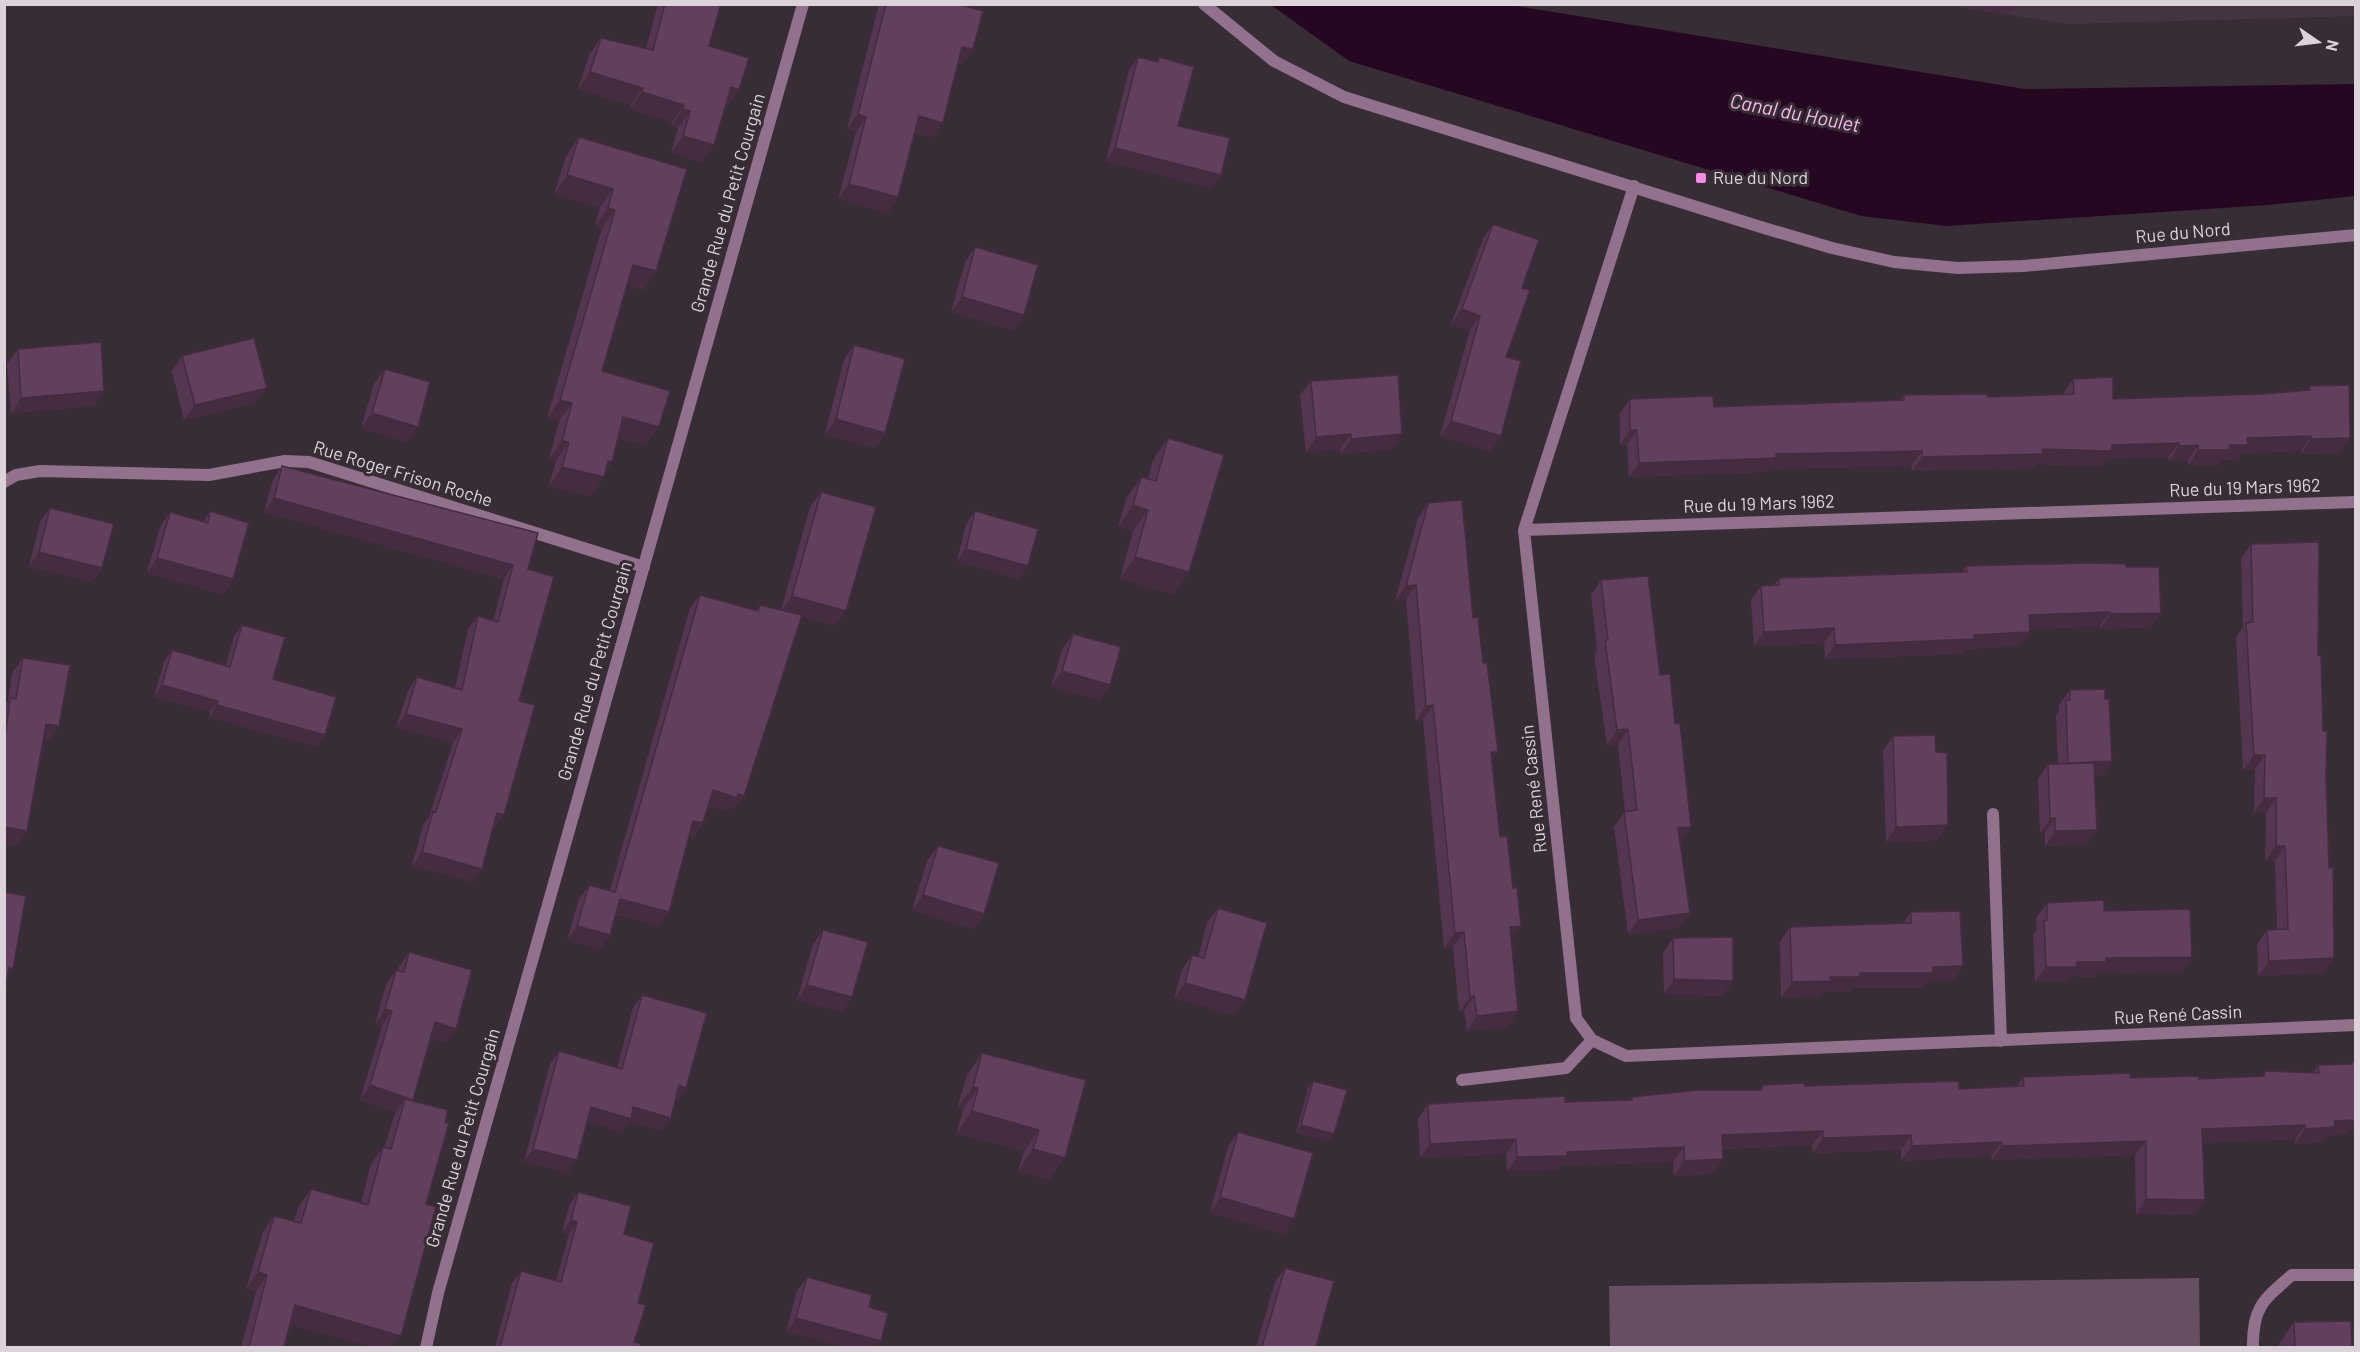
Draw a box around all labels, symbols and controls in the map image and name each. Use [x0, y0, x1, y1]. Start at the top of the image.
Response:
north arrow [2288, 12, 2348, 72]
text: N [2323, 38, 2344, 53]
water label: Canal du Houlet [1728, 88, 1862, 136]
street label: Grande Rue du Petit Courgain [685, 90, 769, 315]
place label: Rue du Nord [1713, 166, 1808, 188]
marker: Rue du Nord [1694, 171, 1708, 185]
street label: Rue du Nord [2135, 217, 2231, 247]
street label: Rue Roger Frison Roche [311, 435, 496, 511]
street label: Rue du 19 Mars 1962 [2169, 473, 2321, 501]
street label: Rue du 19 Mars 1962 [1683, 489, 1835, 517]
street label: Grande Rue du Petit Courgain [552, 558, 636, 783]
street label: Rue René Cassin [1515, 724, 1551, 854]
street label: Rue René Cassin [2113, 1000, 2243, 1028]
street label: Grande Rue du Petit Courgain [420, 1025, 504, 1250]

